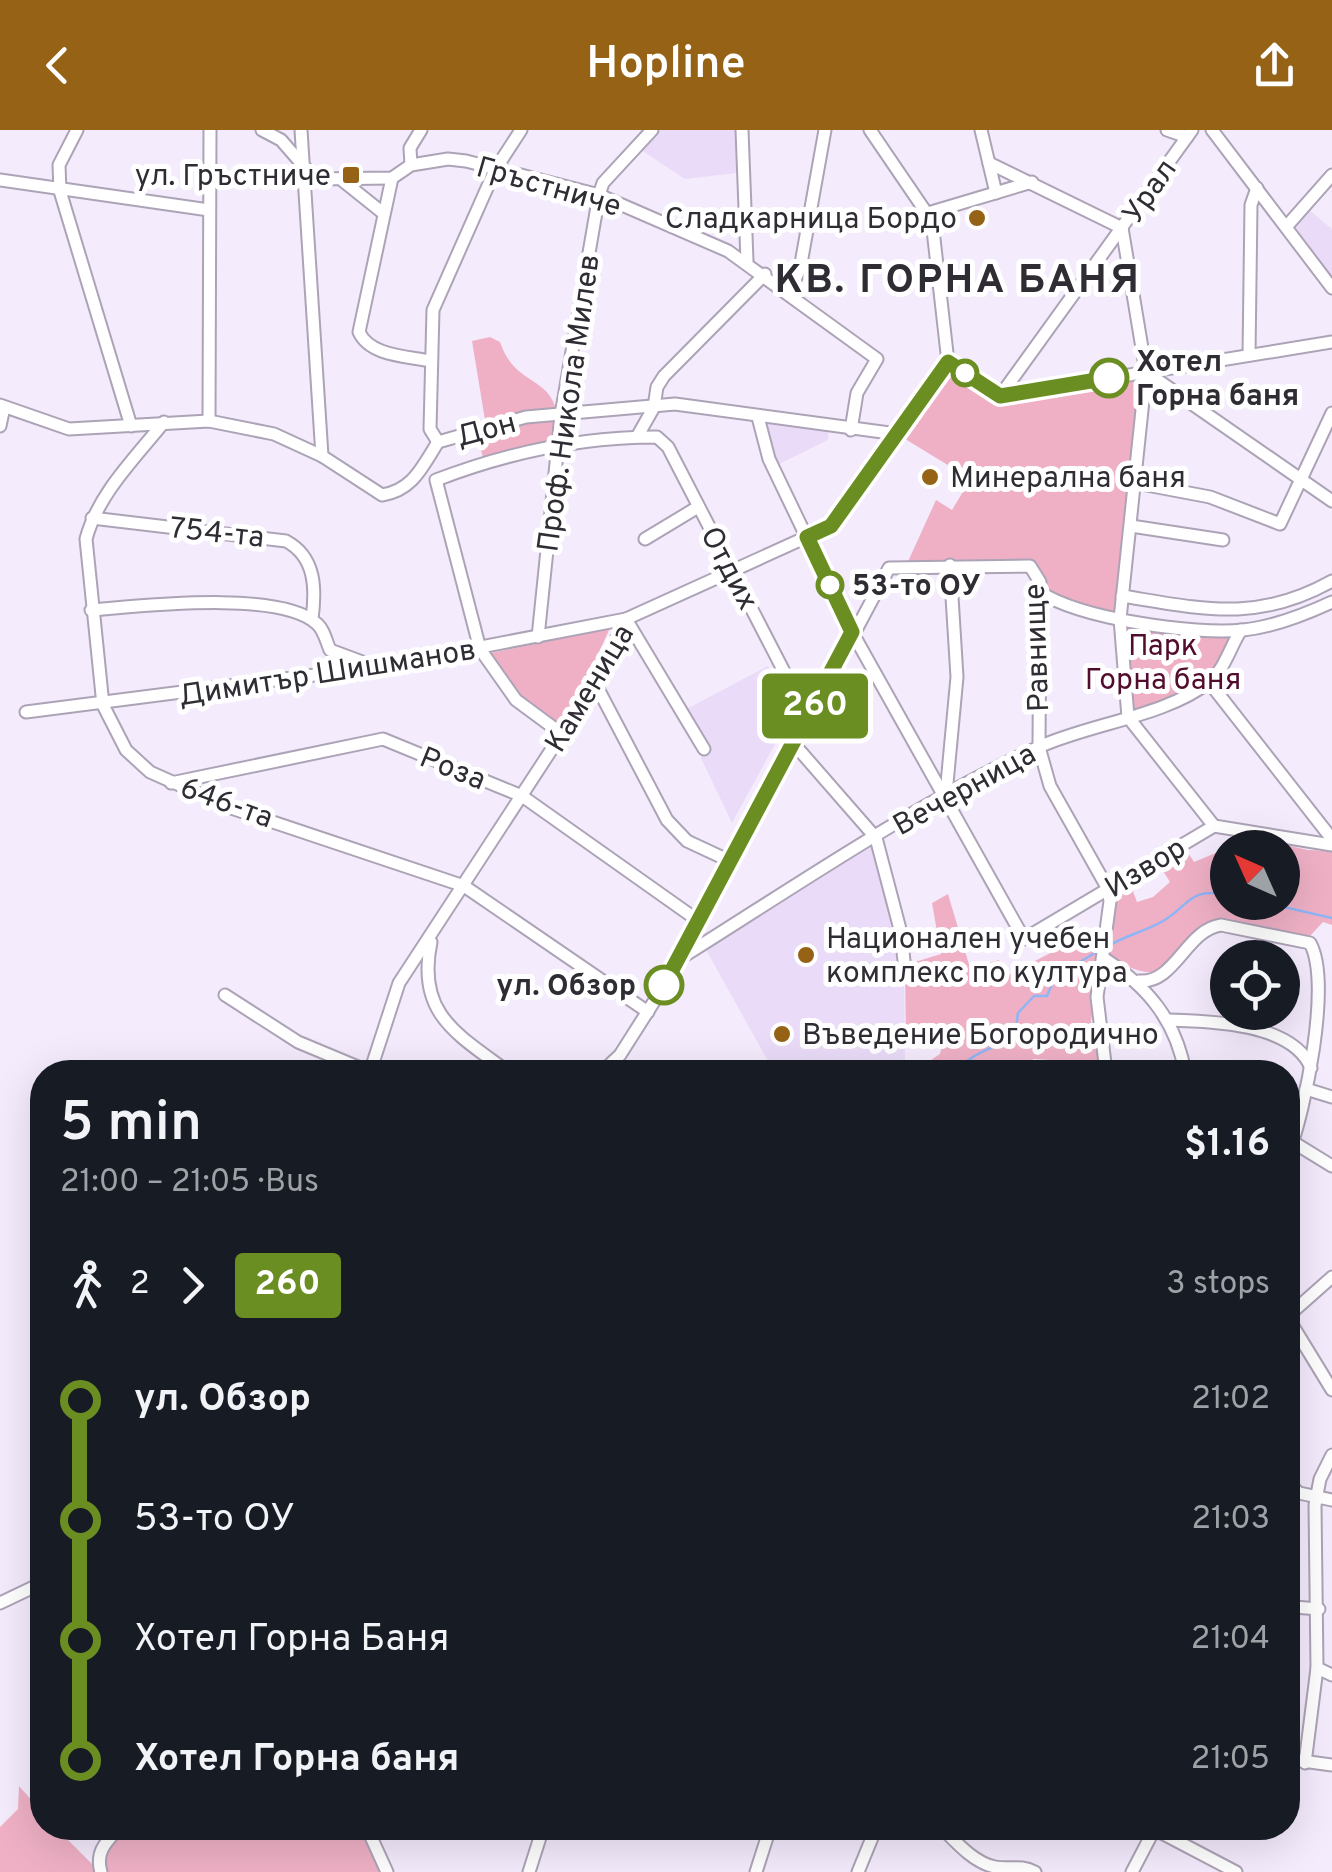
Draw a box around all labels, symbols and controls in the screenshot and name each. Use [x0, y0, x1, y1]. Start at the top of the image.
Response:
text: Hopline [586, 37, 746, 94]
icon: back [30, 38, 85, 93]
icon: share [1247, 38, 1302, 93]
street label: Гръстниче [472, 150, 625, 227]
street label: Урал [1116, 153, 1186, 232]
place label: ул. Гръстниче [135, 159, 331, 196]
marker: ул. Гръстниче [340, 164, 362, 186]
place label: Сладкарница Бордо [665, 202, 957, 239]
marker: Сладкарница Бордо [966, 207, 988, 229]
street label: Проф. Никола Милев [531, 252, 610, 555]
district label: КВ. ГОРНА БАНЯ [774, 257, 1142, 307]
place label: Хотел Горна баня [1136, 345, 1299, 416]
marker: Хотел Горна баня [1090, 359, 1128, 397]
unlabelled marker [952, 360, 978, 386]
street label: Дон [453, 406, 521, 457]
place label: Минерална баня [950, 461, 1186, 498]
marker: Минерална баня [919, 466, 941, 488]
street label: 754-та [168, 511, 266, 558]
street label: Отдих [691, 521, 765, 617]
place label: 53-то ОУ [852, 569, 981, 606]
marker: 53-то ОУ [817, 572, 843, 598]
street label: Равнище [1018, 583, 1059, 713]
street label: Каменица [539, 619, 644, 760]
park label: Парк Горна баня [1085, 629, 1241, 700]
street label: Димитър Шишманов [176, 633, 479, 716]
line badge: 260 [758, 674, 872, 738]
text: 260 [782, 684, 848, 728]
street label: Вечерница [887, 737, 1043, 846]
street label: Роза [414, 740, 491, 800]
street label: 646-та [175, 771, 278, 838]
north arrow [1210, 830, 1300, 920]
map controls [1210, 830, 1300, 1030]
street label: Извор [1099, 831, 1193, 908]
place label: Национален учебен комплекс по култура [826, 922, 1128, 993]
button: locate [1210, 940, 1300, 1030]
marker: Национален учебен комплекс по култура [795, 944, 817, 966]
marker: ул. Обзор [645, 966, 683, 1004]
place label: ул. Обзор [496, 969, 636, 1006]
place label: Въведение Богородично [802, 1018, 1159, 1055]
marker: Въведение Богородично [771, 1023, 793, 1045]
text: 5 min [60, 1090, 202, 1160]
text: $1.16 [1184, 1121, 1270, 1170]
text: 21:00 – 21:05 · Bus [60, 1163, 319, 1203]
icon: walk [60, 1258, 115, 1313]
icon: forward [165, 1258, 220, 1313]
text: 260 [255, 1263, 321, 1307]
text: 2 [130, 1265, 150, 1305]
text: 3 stops [1166, 1265, 1270, 1305]
text: ул. Обзор [134, 1376, 311, 1425]
text: 21:02 [1191, 1380, 1270, 1420]
text: 53-то ОУ [134, 1496, 295, 1545]
text: 21:03 [1191, 1500, 1270, 1540]
text: Хотел Горна Баня [134, 1616, 449, 1665]
text: 21:04 [1191, 1620, 1270, 1660]
text: Хотел Горна баня [134, 1736, 459, 1785]
text: 21:05 [1191, 1740, 1270, 1780]

